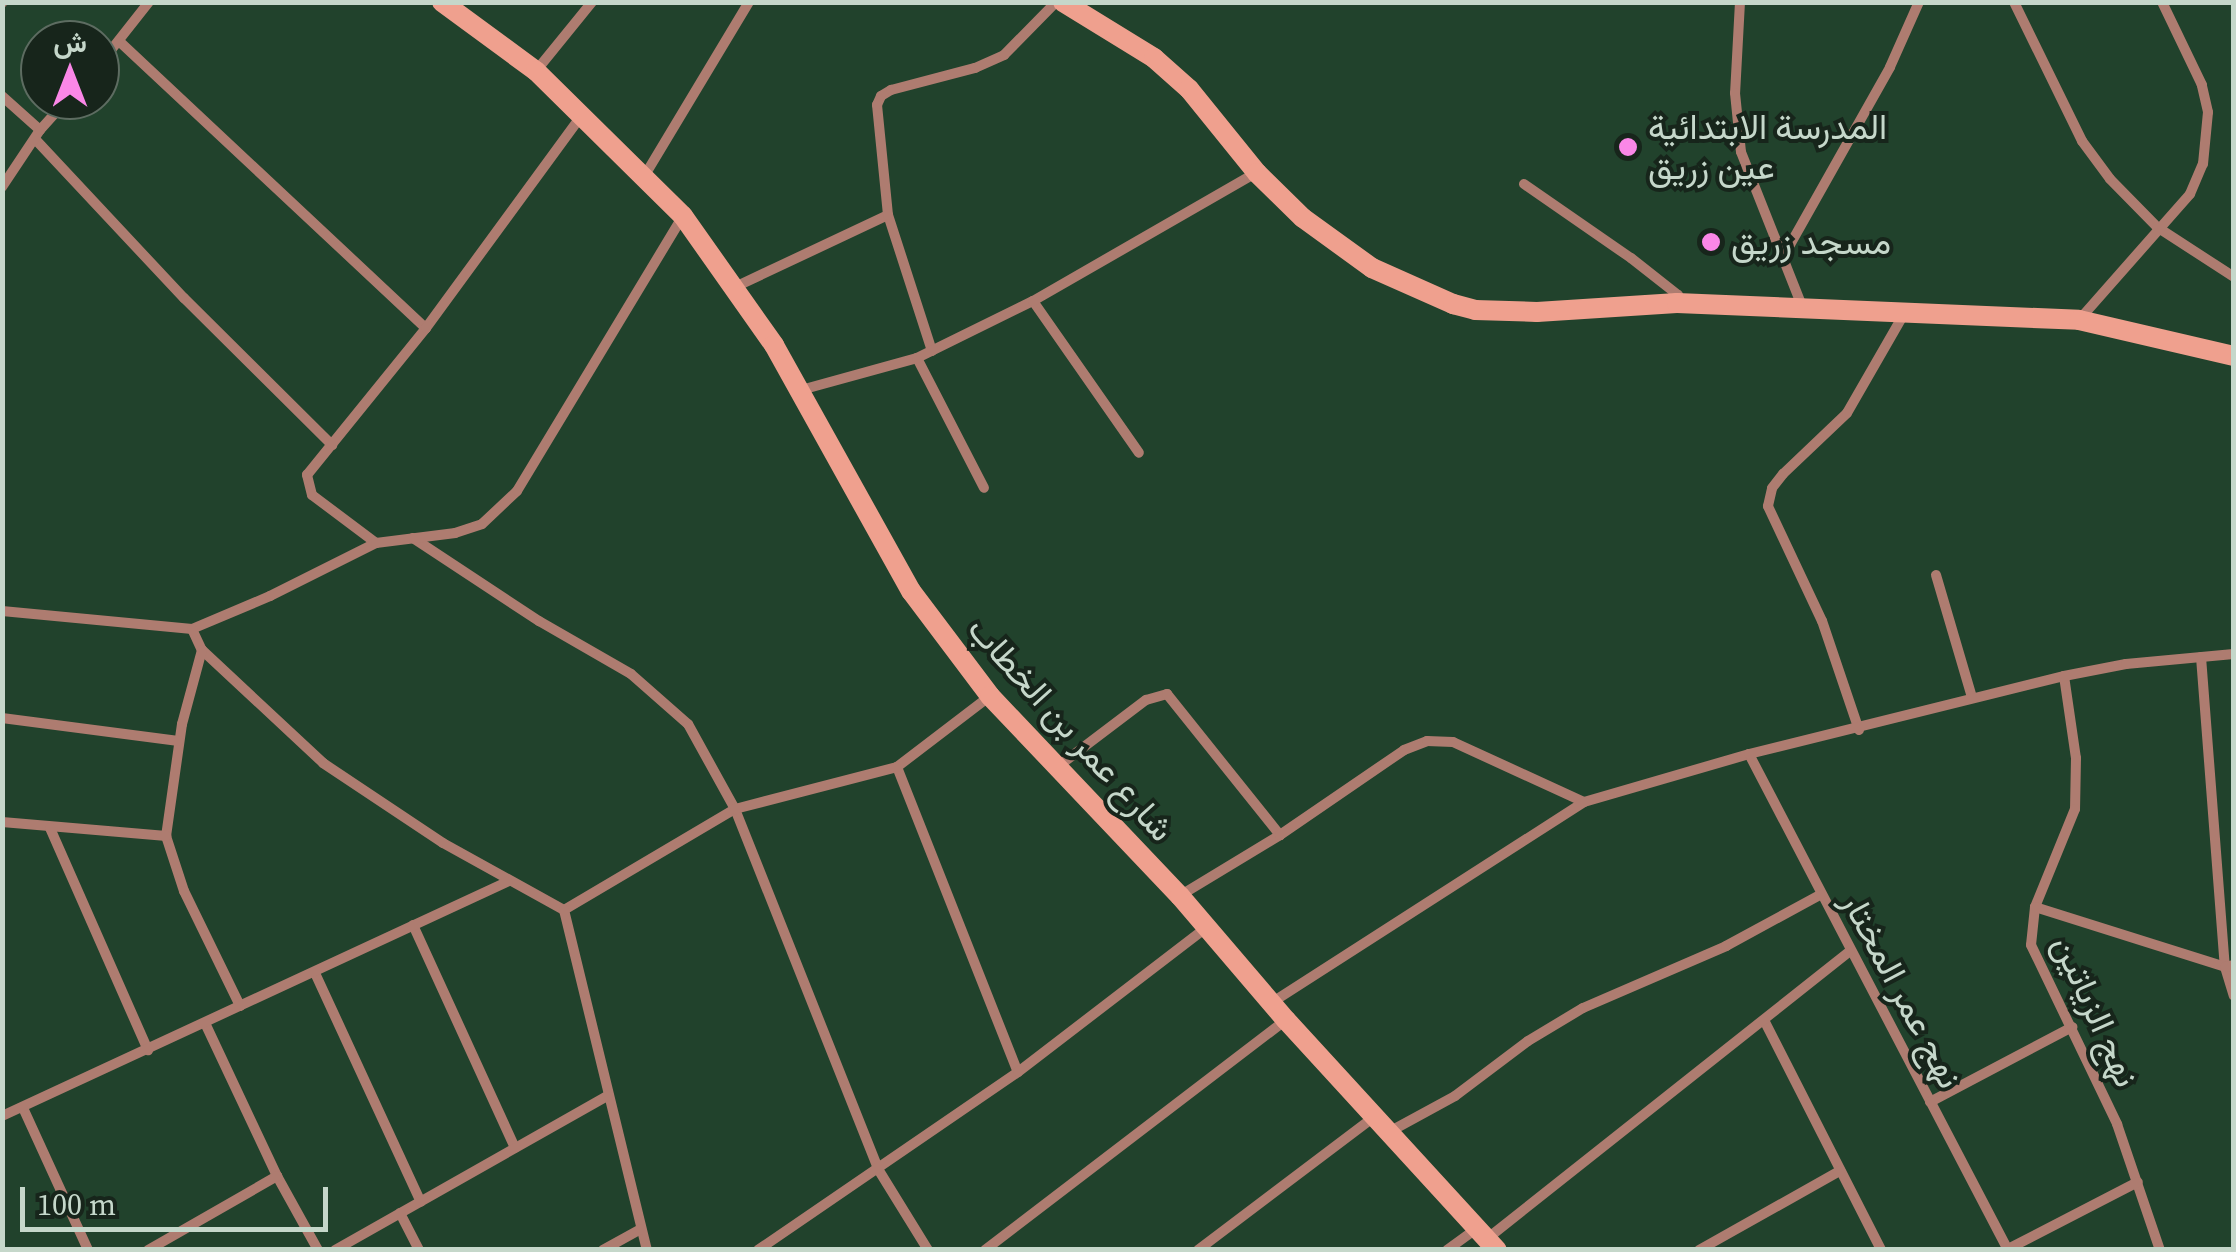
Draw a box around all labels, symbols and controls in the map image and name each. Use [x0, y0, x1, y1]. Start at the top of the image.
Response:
north arrow [20, 20, 120, 120]
text: ش [53, 23, 87, 61]
place label: المدرسة الابتدائية عين زريق [1648, 106, 1887, 188]
marker: المدرسة الابتدائية عين زريق [1617, 136, 1639, 158]
place label: مسجد زريق [1731, 221, 1891, 263]
marker: مسجد زريق [1700, 231, 1722, 253]
street label: شارع عمر بن الخطاب [959, 608, 1183, 850]
street label: نهج عمر المختار [1833, 885, 1971, 1095]
street label: نهج الزياتين [2044, 929, 2148, 1093]
scale bar [25, 1167, 332, 1229]
text: 100 m [37, 1184, 116, 1225]

